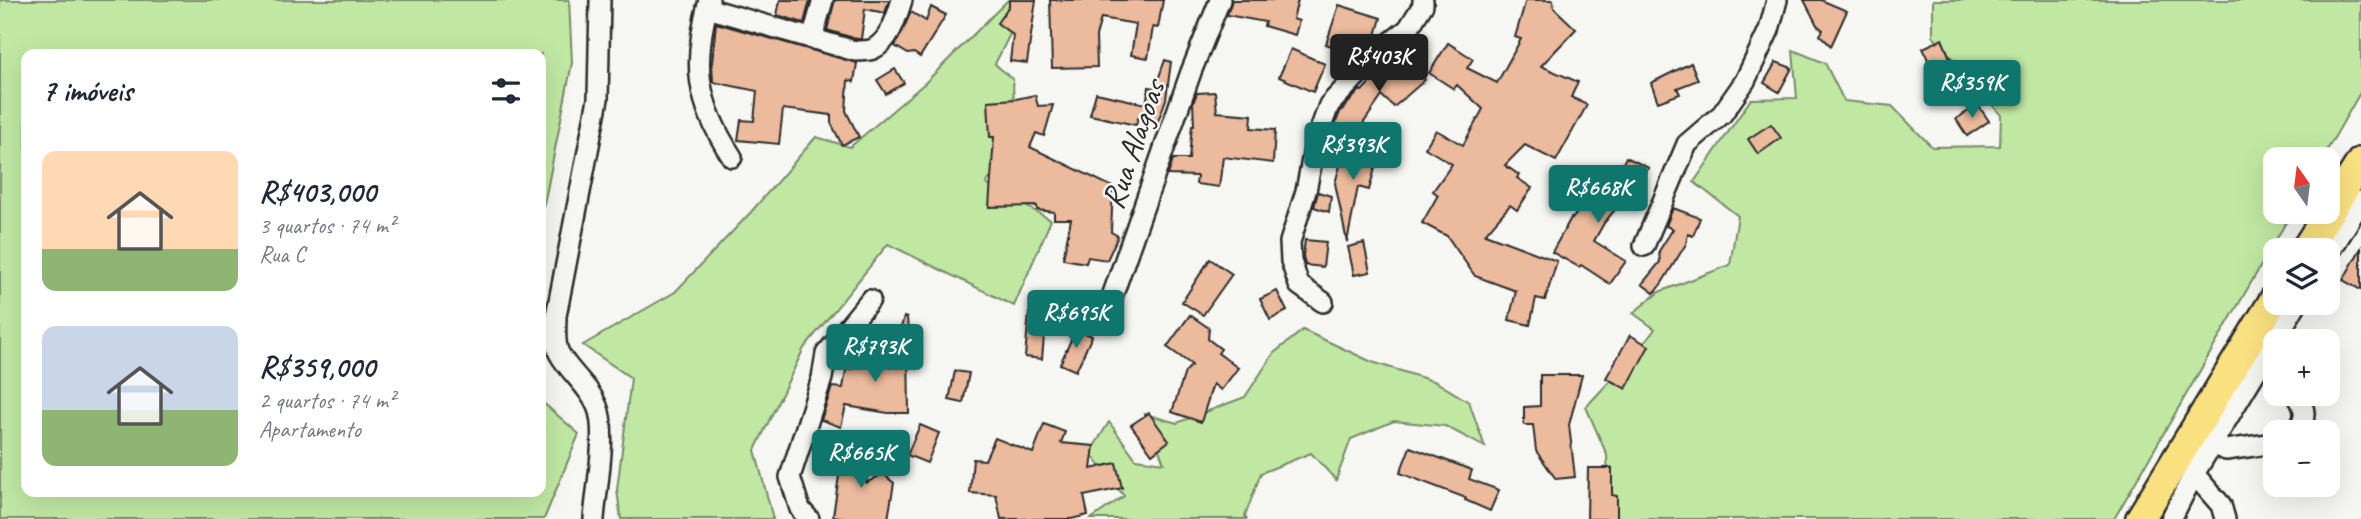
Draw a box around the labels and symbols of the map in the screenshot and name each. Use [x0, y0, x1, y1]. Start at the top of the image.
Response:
pin: R$403K [1322, 34, 1436, 94]
pin: R$359K [1915, 60, 2029, 120]
street label: Rua Alagoas [1091, 72, 1175, 214]
pin: R$393K [1296, 122, 1410, 182]
north arrow [2263, 147, 2340, 224]
pin: R$668K [1541, 166, 1655, 225]
pin: R$695K [1019, 290, 1133, 350]
pin: R$793K [818, 324, 932, 384]
pin: R$665K [804, 430, 918, 490]

